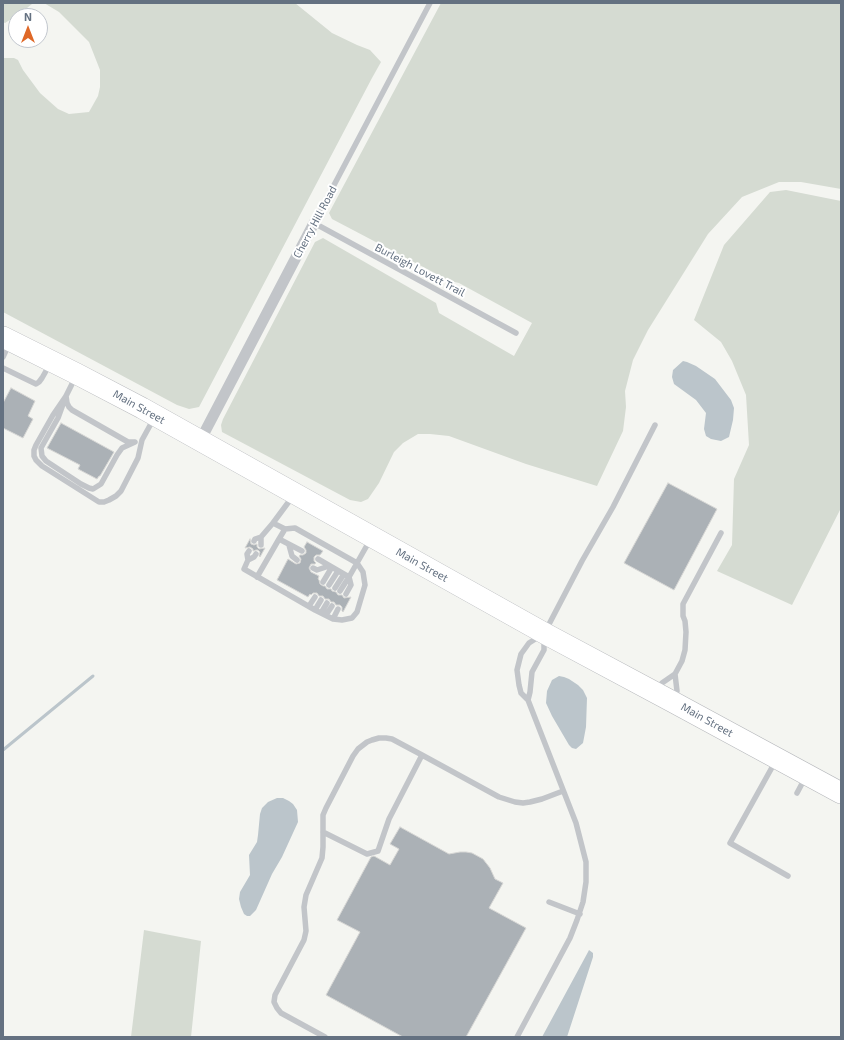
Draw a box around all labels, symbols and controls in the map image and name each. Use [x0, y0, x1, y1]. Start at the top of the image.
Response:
north arrow [8, 8, 48, 48]
text: N [24, 10, 32, 23]
street label: Cherry Hill Road [290, 184, 340, 260]
street label: Burleigh Lovett Trail [373, 241, 467, 299]
street label: Main Street [111, 387, 167, 427]
street label: Main Street [394, 545, 450, 585]
street label: Main Street [679, 700, 735, 740]

